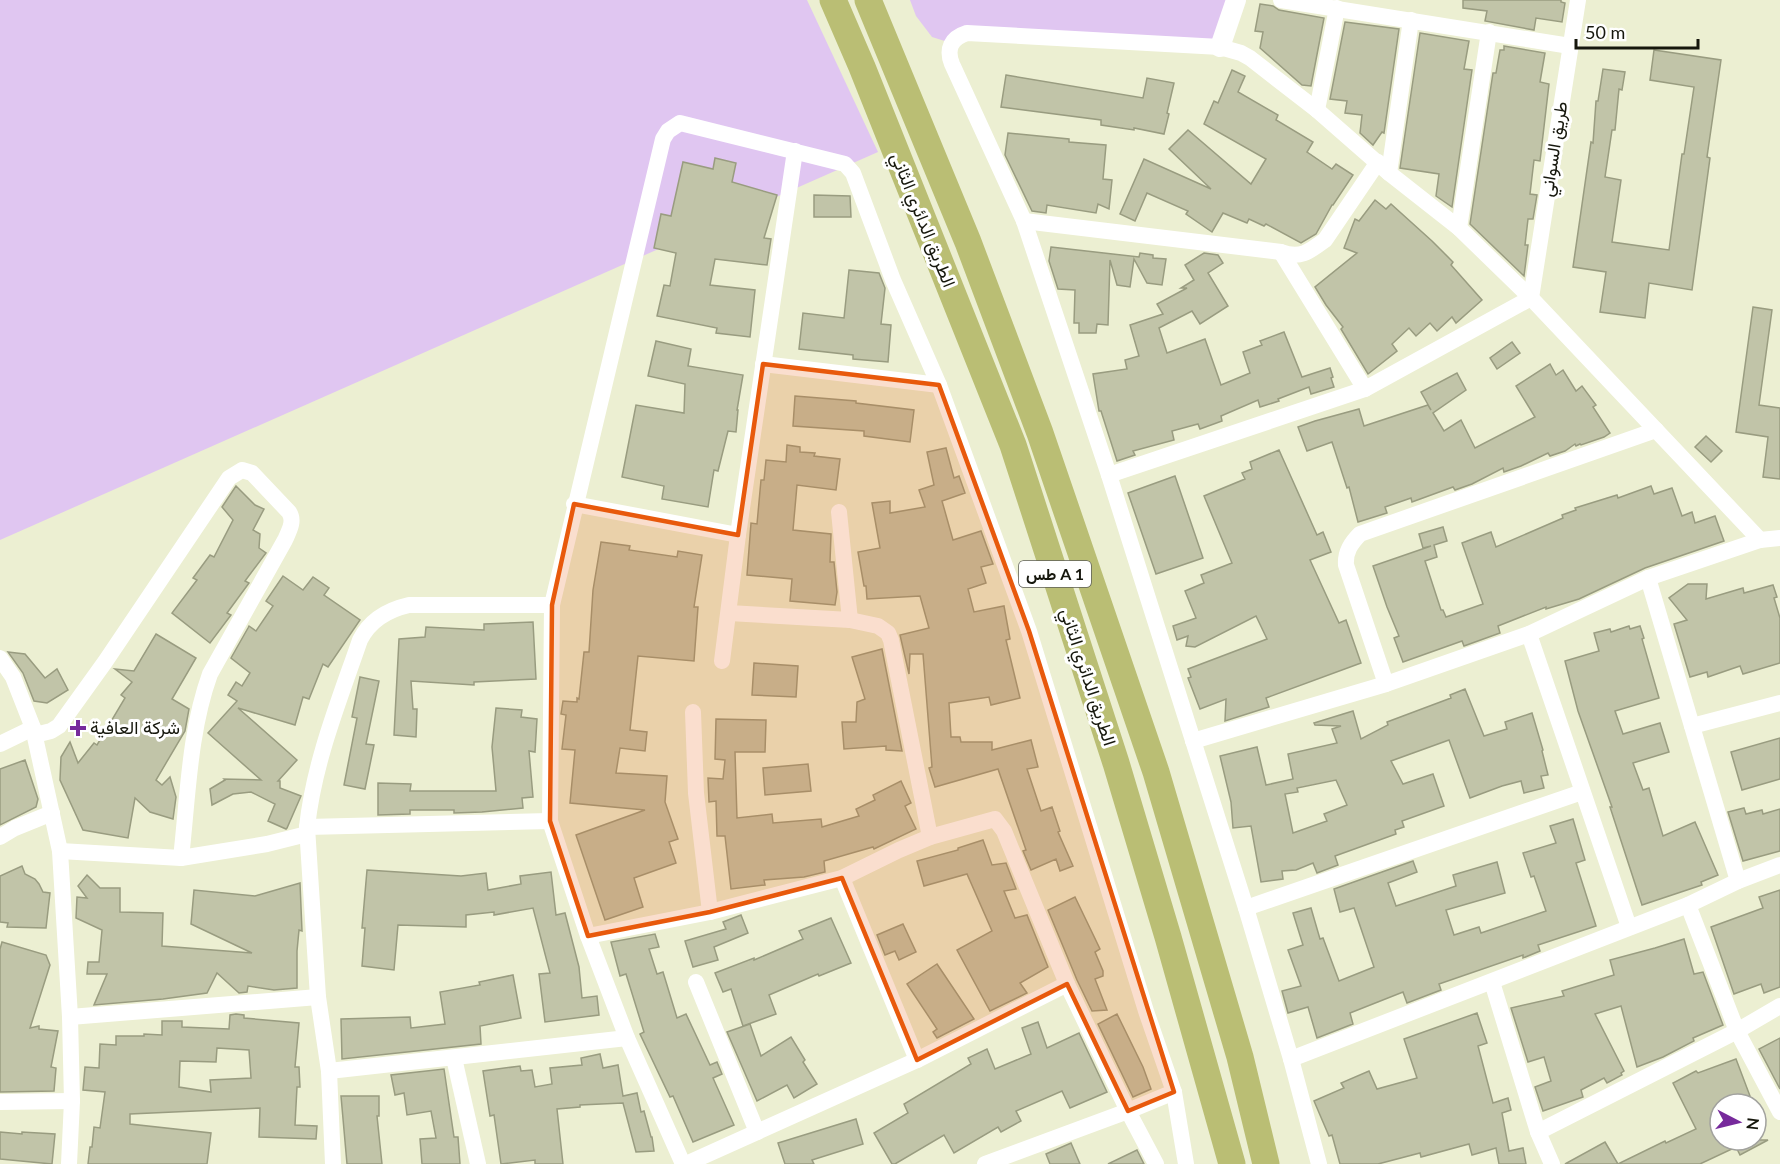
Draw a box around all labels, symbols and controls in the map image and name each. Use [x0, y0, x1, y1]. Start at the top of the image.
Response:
scale bar [1576, 12, 1698, 50]
text: 50 m [1585, 21, 1625, 43]
street label: طريق السواني [1535, 100, 1576, 199]
street label: الطريق الدائري الثاني [882, 149, 961, 292]
road number: طس A 1 [1019, 561, 1091, 587]
street label: الطريق الدائري الثاني [1052, 605, 1122, 750]
place label: شركة العافية [90, 716, 180, 739]
marker: شركة العافية [71, 721, 85, 735]
north arrow [1708, 1092, 1768, 1152]
text: N [1743, 1117, 1764, 1131]

